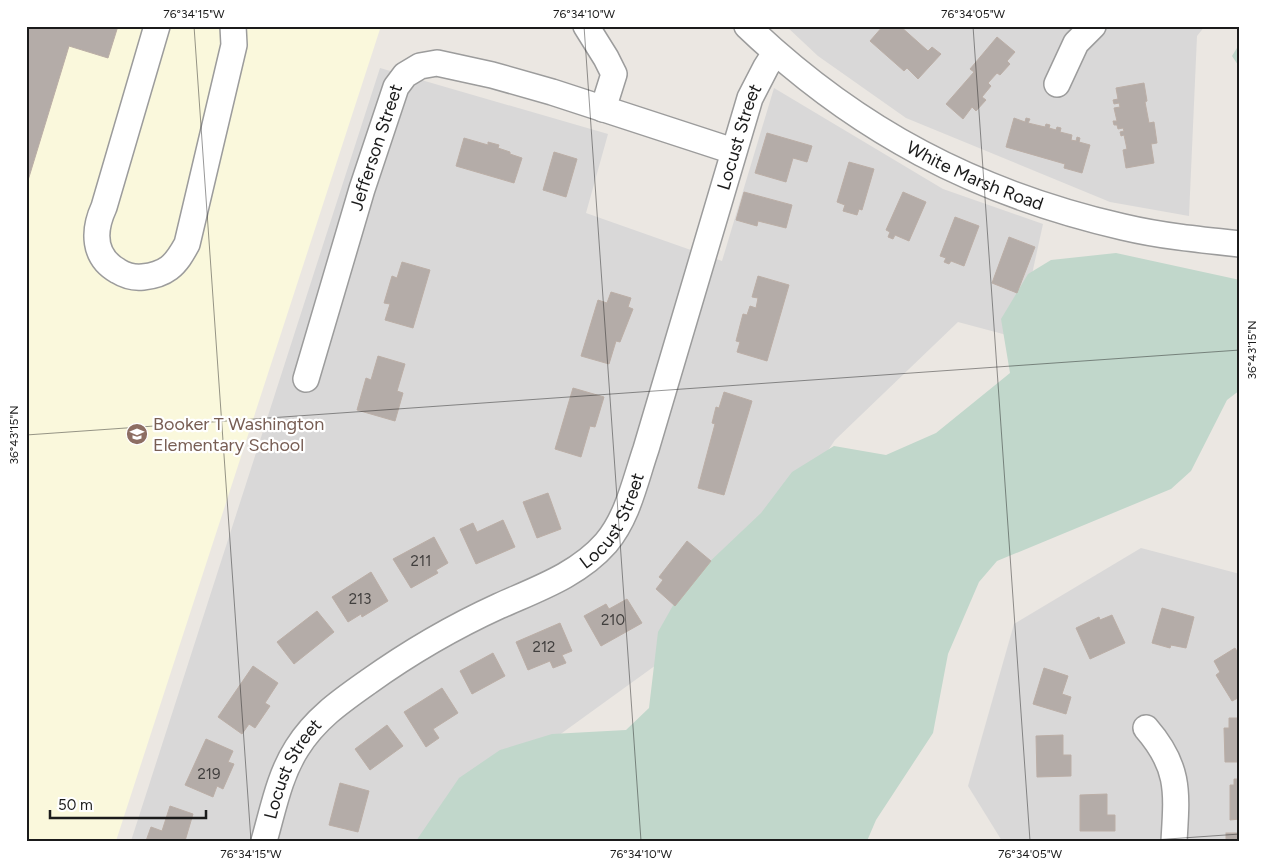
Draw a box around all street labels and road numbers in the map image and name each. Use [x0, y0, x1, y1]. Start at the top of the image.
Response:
street label: Locust Street [712, 80, 766, 193]
street label: Jefferson Street [345, 81, 407, 213]
street label: White Marsh Road [903, 136, 1046, 215]
street label: Locust Street [575, 470, 649, 573]
street label: Locust Street [259, 714, 326, 822]

